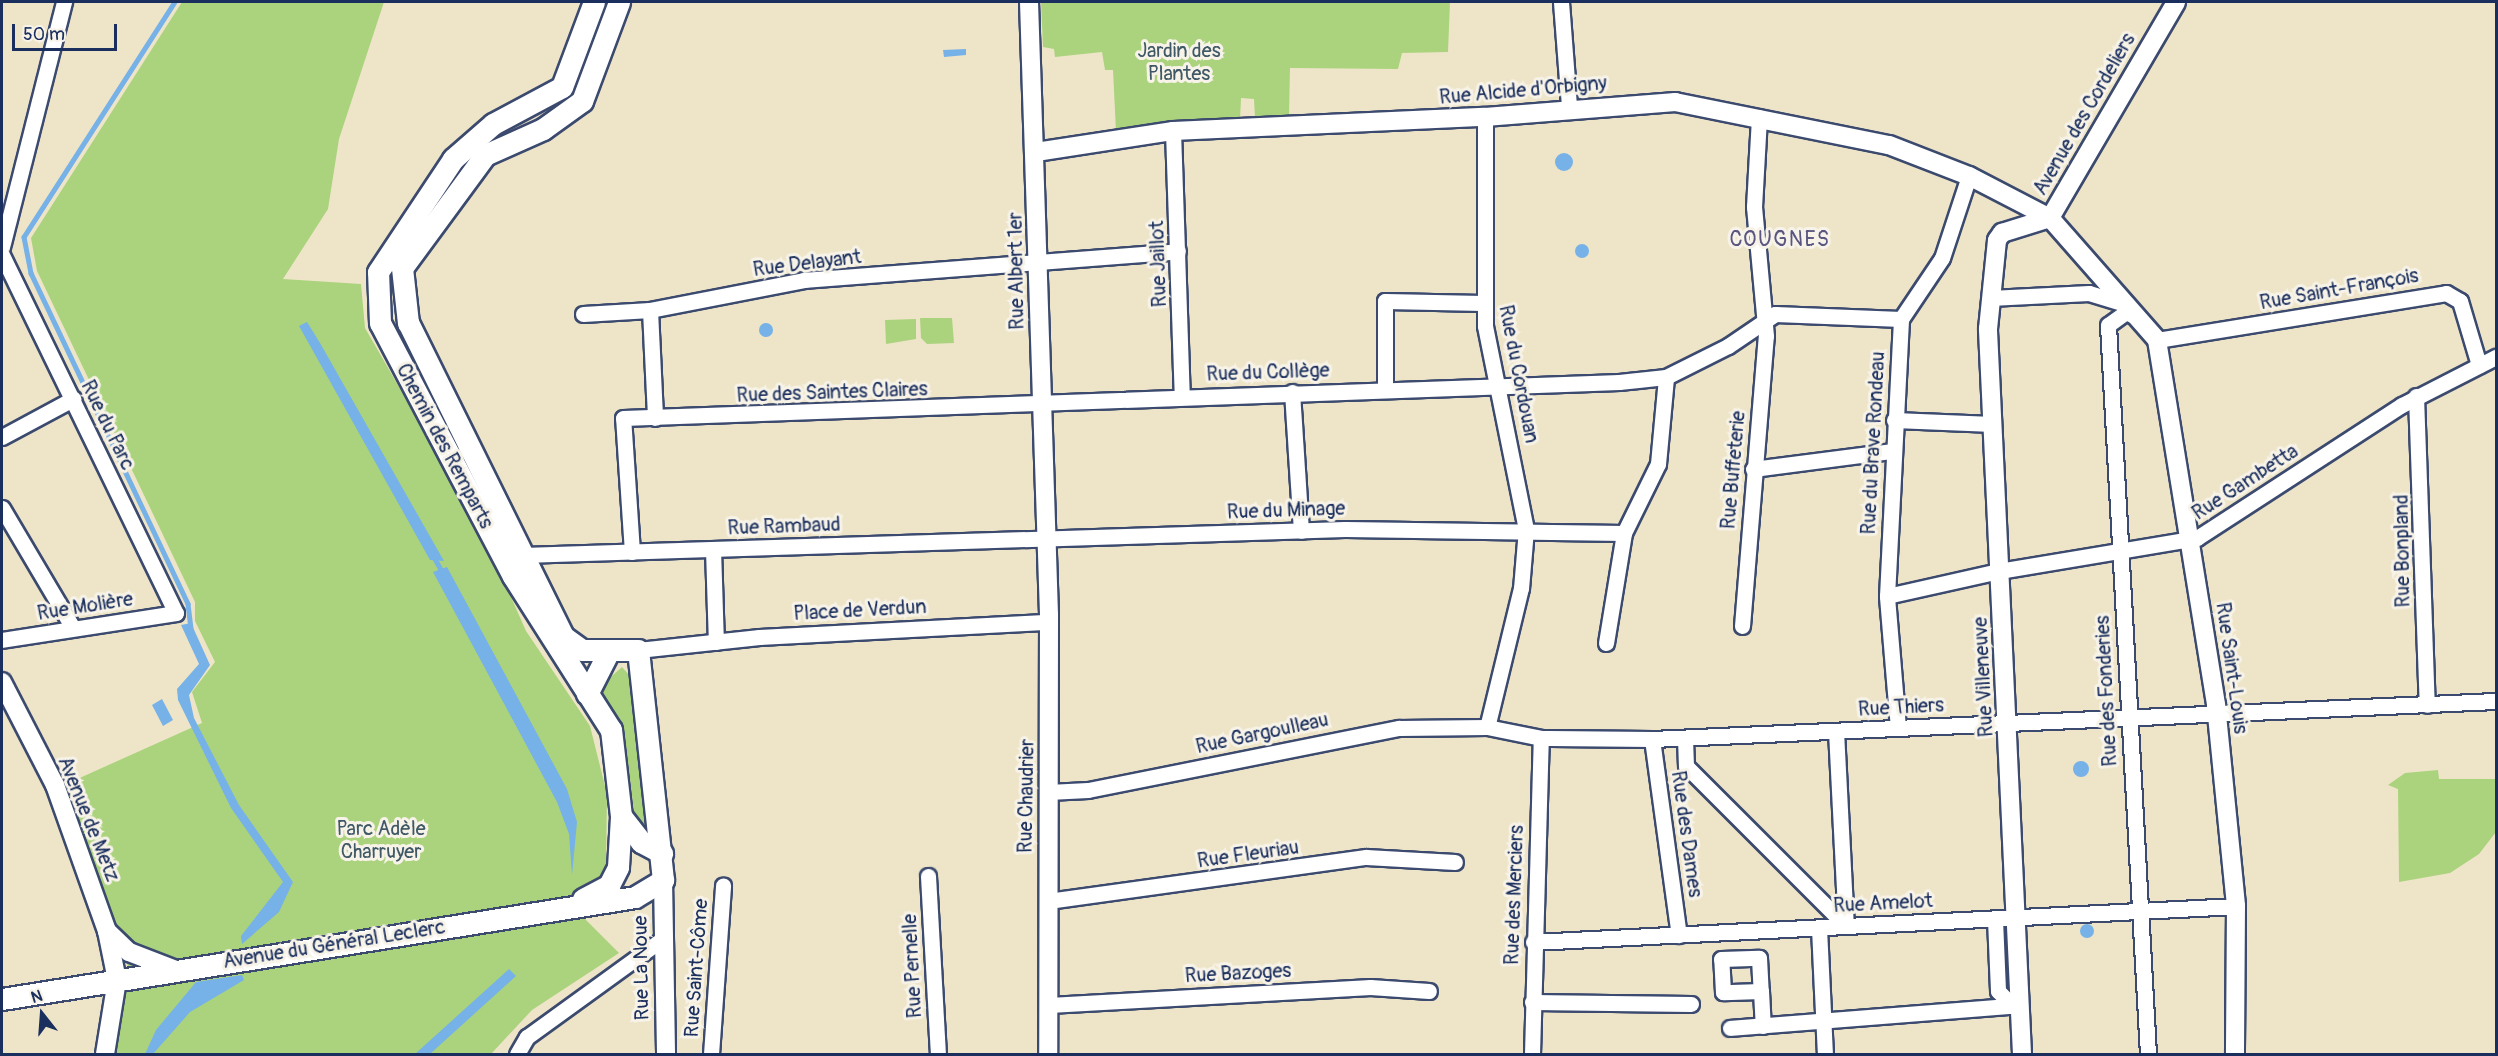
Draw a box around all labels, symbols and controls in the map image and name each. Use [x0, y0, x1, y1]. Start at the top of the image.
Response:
scale bar [15, 12, 120, 50]
text: 50 m [23, 23, 65, 46]
street label: Avenue des Cordeliers [2028, 29, 2140, 199]
park label: Jardin des Plantes [1137, 39, 1221, 86]
street label: Rue Alcide d'Orbigny [1438, 71, 1608, 109]
street label: Rue Albert 1er [1003, 212, 1029, 330]
street label: Rue Jaillot [1144, 220, 1172, 308]
district label: COUGNES [1729, 227, 1831, 253]
street label: Rue Delayant [752, 244, 862, 282]
street label: Rue Saint-François [2258, 263, 2420, 315]
street label: Rue du Cordouan [1494, 303, 1544, 445]
street label: Rue du Brave Rondeau [1856, 351, 1890, 535]
street label: Rue du Collège [1206, 358, 1330, 386]
street label: Chemin des Remparts [391, 359, 499, 533]
street label: Rue du Parc [76, 376, 140, 474]
street label: Rue des Saintes Claires [736, 377, 928, 407]
street label: Rue Buffeterie [1716, 410, 1750, 530]
street label: Rue Gambetta [2188, 439, 2302, 525]
street label: Rue Bonpland [2389, 494, 2415, 608]
street label: Rue du Minage [1226, 496, 1346, 524]
street label: Rue Rambaud [727, 512, 841, 540]
street label: Rue Molière [35, 587, 135, 625]
street label: Place de Verdun [793, 595, 927, 625]
street label: Rue Saint-Louis [2211, 601, 2253, 735]
street label: Rue des Fonderies [2090, 615, 2122, 767]
street label: Rue Villeneuve [1968, 616, 1998, 738]
street label: Rue Thiers [1857, 693, 1945, 721]
street label: Rue Gargoulleau [1194, 707, 1330, 759]
street label: Rue Chaudrier [1013, 739, 1039, 853]
street label: Avenue de Metz [53, 753, 125, 885]
street label: Rue des Dames [1666, 769, 1708, 899]
park label: Parc Adèle Charruyer [336, 816, 426, 863]
street label: Rue des Merciers [1500, 825, 1528, 965]
street label: Rue Fleuriau [1196, 835, 1300, 873]
street label: Rue Amelot [1833, 888, 1933, 918]
street label: Rue Saint-Côme [679, 898, 713, 1038]
street label: Rue Pernelle [897, 913, 927, 1019]
street label: Avenue du Général Leclerc [221, 915, 447, 973]
street label: Rue La Noue [628, 915, 654, 1021]
street label: Rue Bazoges [1184, 958, 1292, 988]
north arrow [12, 984, 72, 1044]
text: N [29, 986, 45, 1008]

